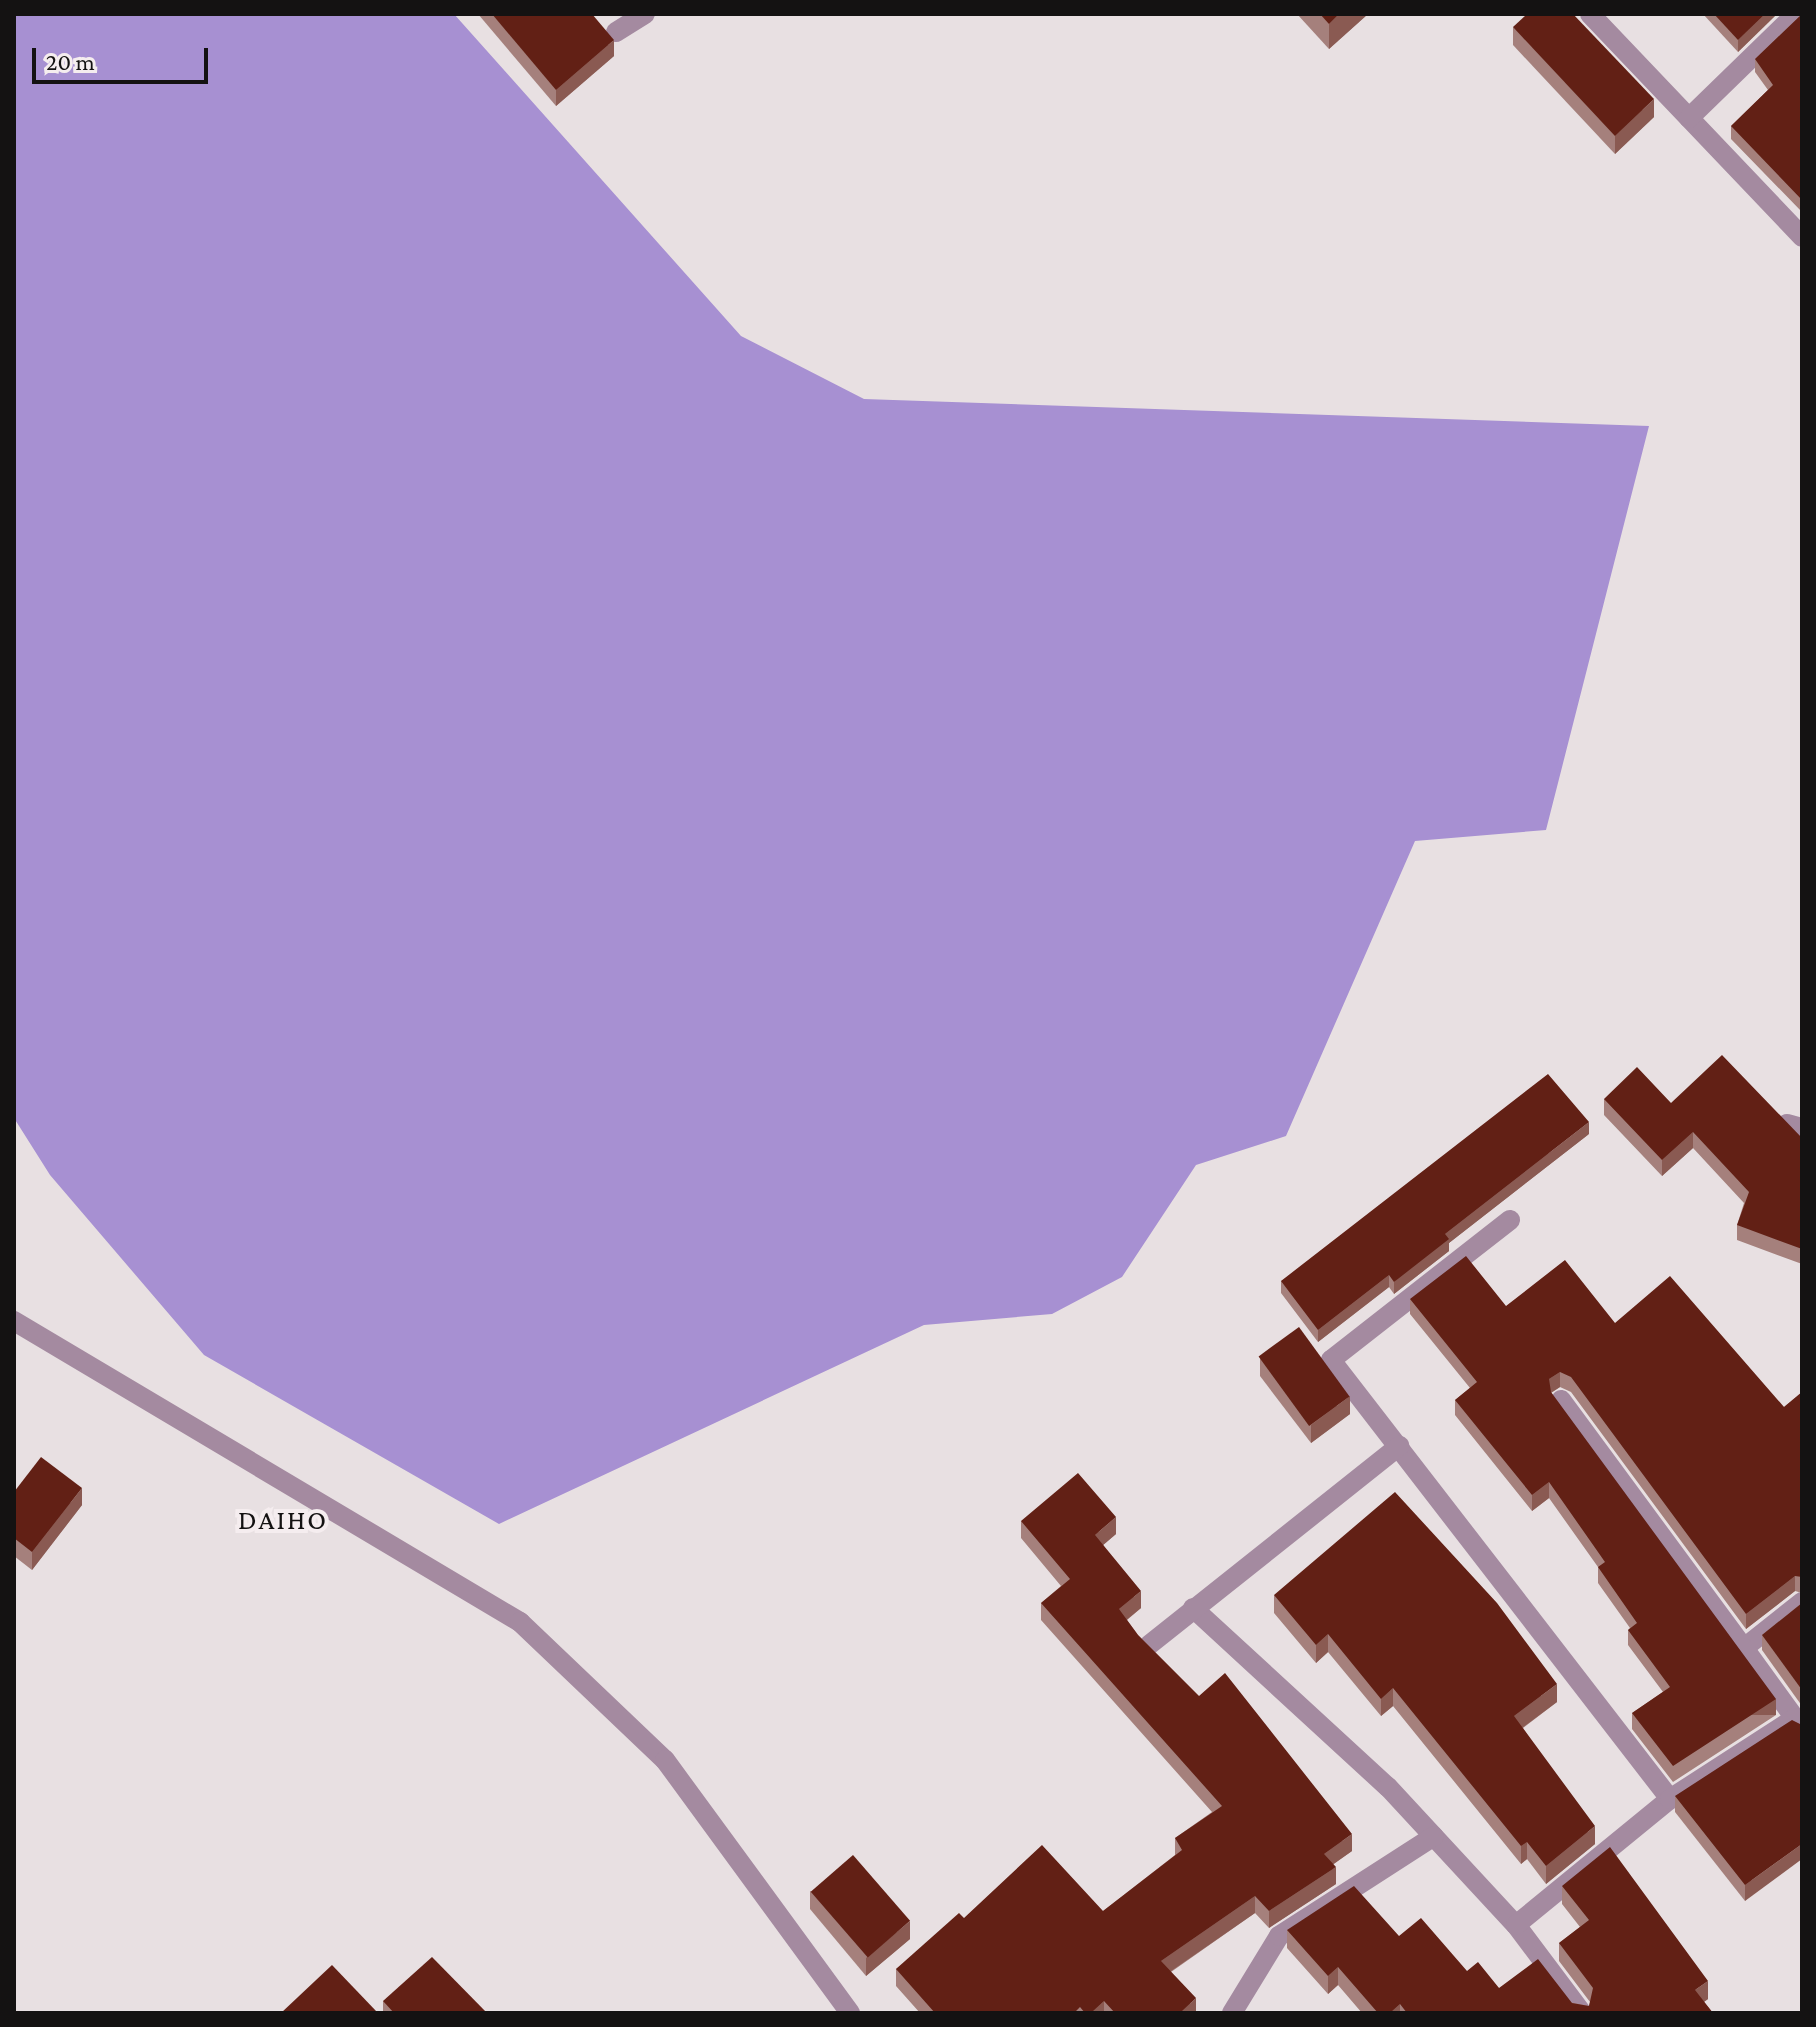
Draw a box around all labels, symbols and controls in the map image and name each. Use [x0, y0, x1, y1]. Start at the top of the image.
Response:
scale bar [36, 32, 212, 82]
text: 20 m [46, 48, 95, 75]
district label: DAIHO [238, 1503, 328, 1537]

